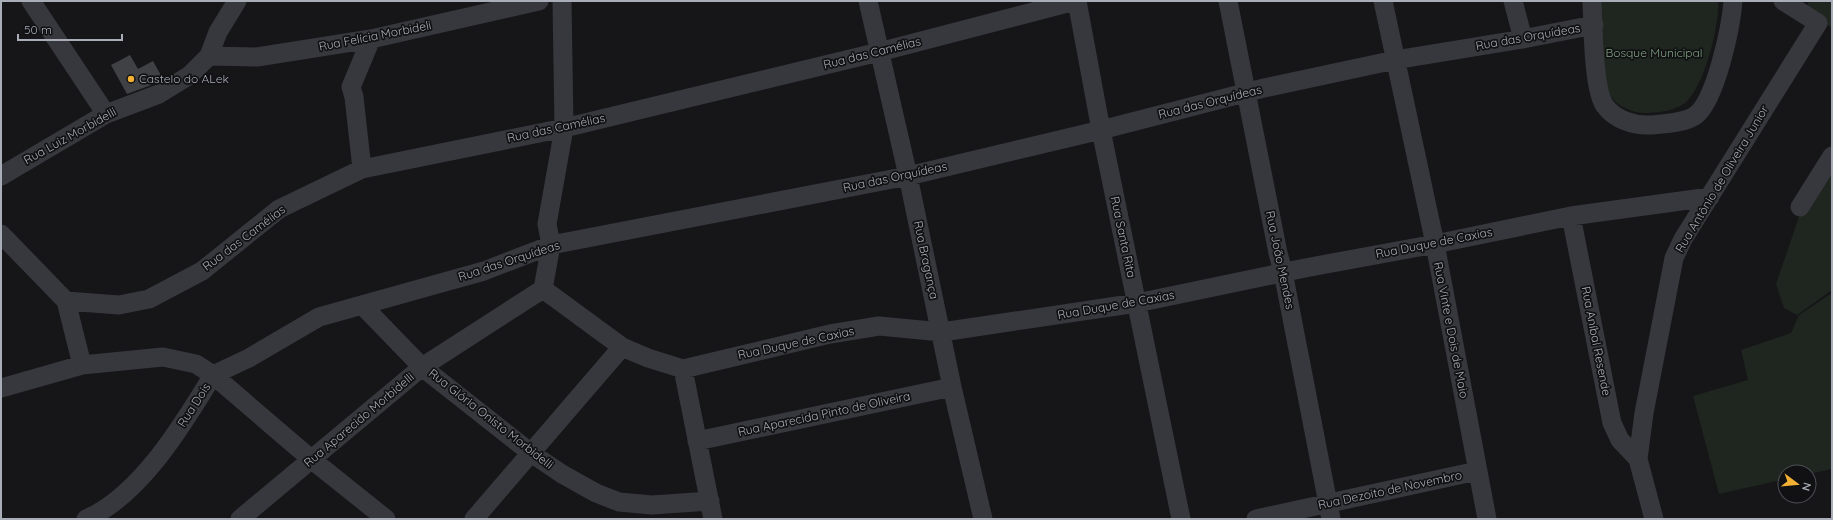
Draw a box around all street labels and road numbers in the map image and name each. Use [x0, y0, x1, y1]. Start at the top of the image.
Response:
street label: Rua Felícia Morbideli [317, 17, 432, 54]
street label: Rua das Orquídeas [1474, 20, 1582, 53]
street label: Rua das Camélias [822, 33, 922, 72]
street label: Rua das Orquídeas [1157, 81, 1263, 122]
street label: Rua Antônio de Oliveira Junior [1672, 102, 1772, 255]
street label: Rua Luiz Morbidelli [21, 104, 119, 167]
street label: Rua das Camélias [506, 110, 607, 145]
street label: Rua das Orquídeas [842, 158, 949, 195]
street label: Rua Santa Rita [1108, 195, 1139, 279]
street label: Rua das Camélias [199, 201, 288, 274]
street label: Rua João Mendes [1263, 209, 1298, 311]
street label: Rua Bragança [911, 219, 942, 301]
street label: Rua Duque de Caxias [1374, 224, 1494, 261]
street label: Rua das Orquídeas [456, 237, 562, 284]
street label: Rua Vinte e Dois de Maio [1431, 260, 1472, 399]
street label: Rua Aníbal Resende [1579, 285, 1615, 397]
street label: Rua Duque de Caxias [1056, 287, 1176, 322]
street label: Rua Duque de Caxias [736, 323, 856, 362]
street label: Rua Glória Onisto Morbidelli [426, 365, 557, 472]
street label: Rua Aparecido Morbidelli [301, 369, 417, 470]
street label: Rua Dois [174, 380, 214, 430]
street label: Rua Aparecida Pinto de Oliveira [736, 388, 911, 439]
street label: Rua Dezoito de Novembro [1316, 467, 1463, 512]

